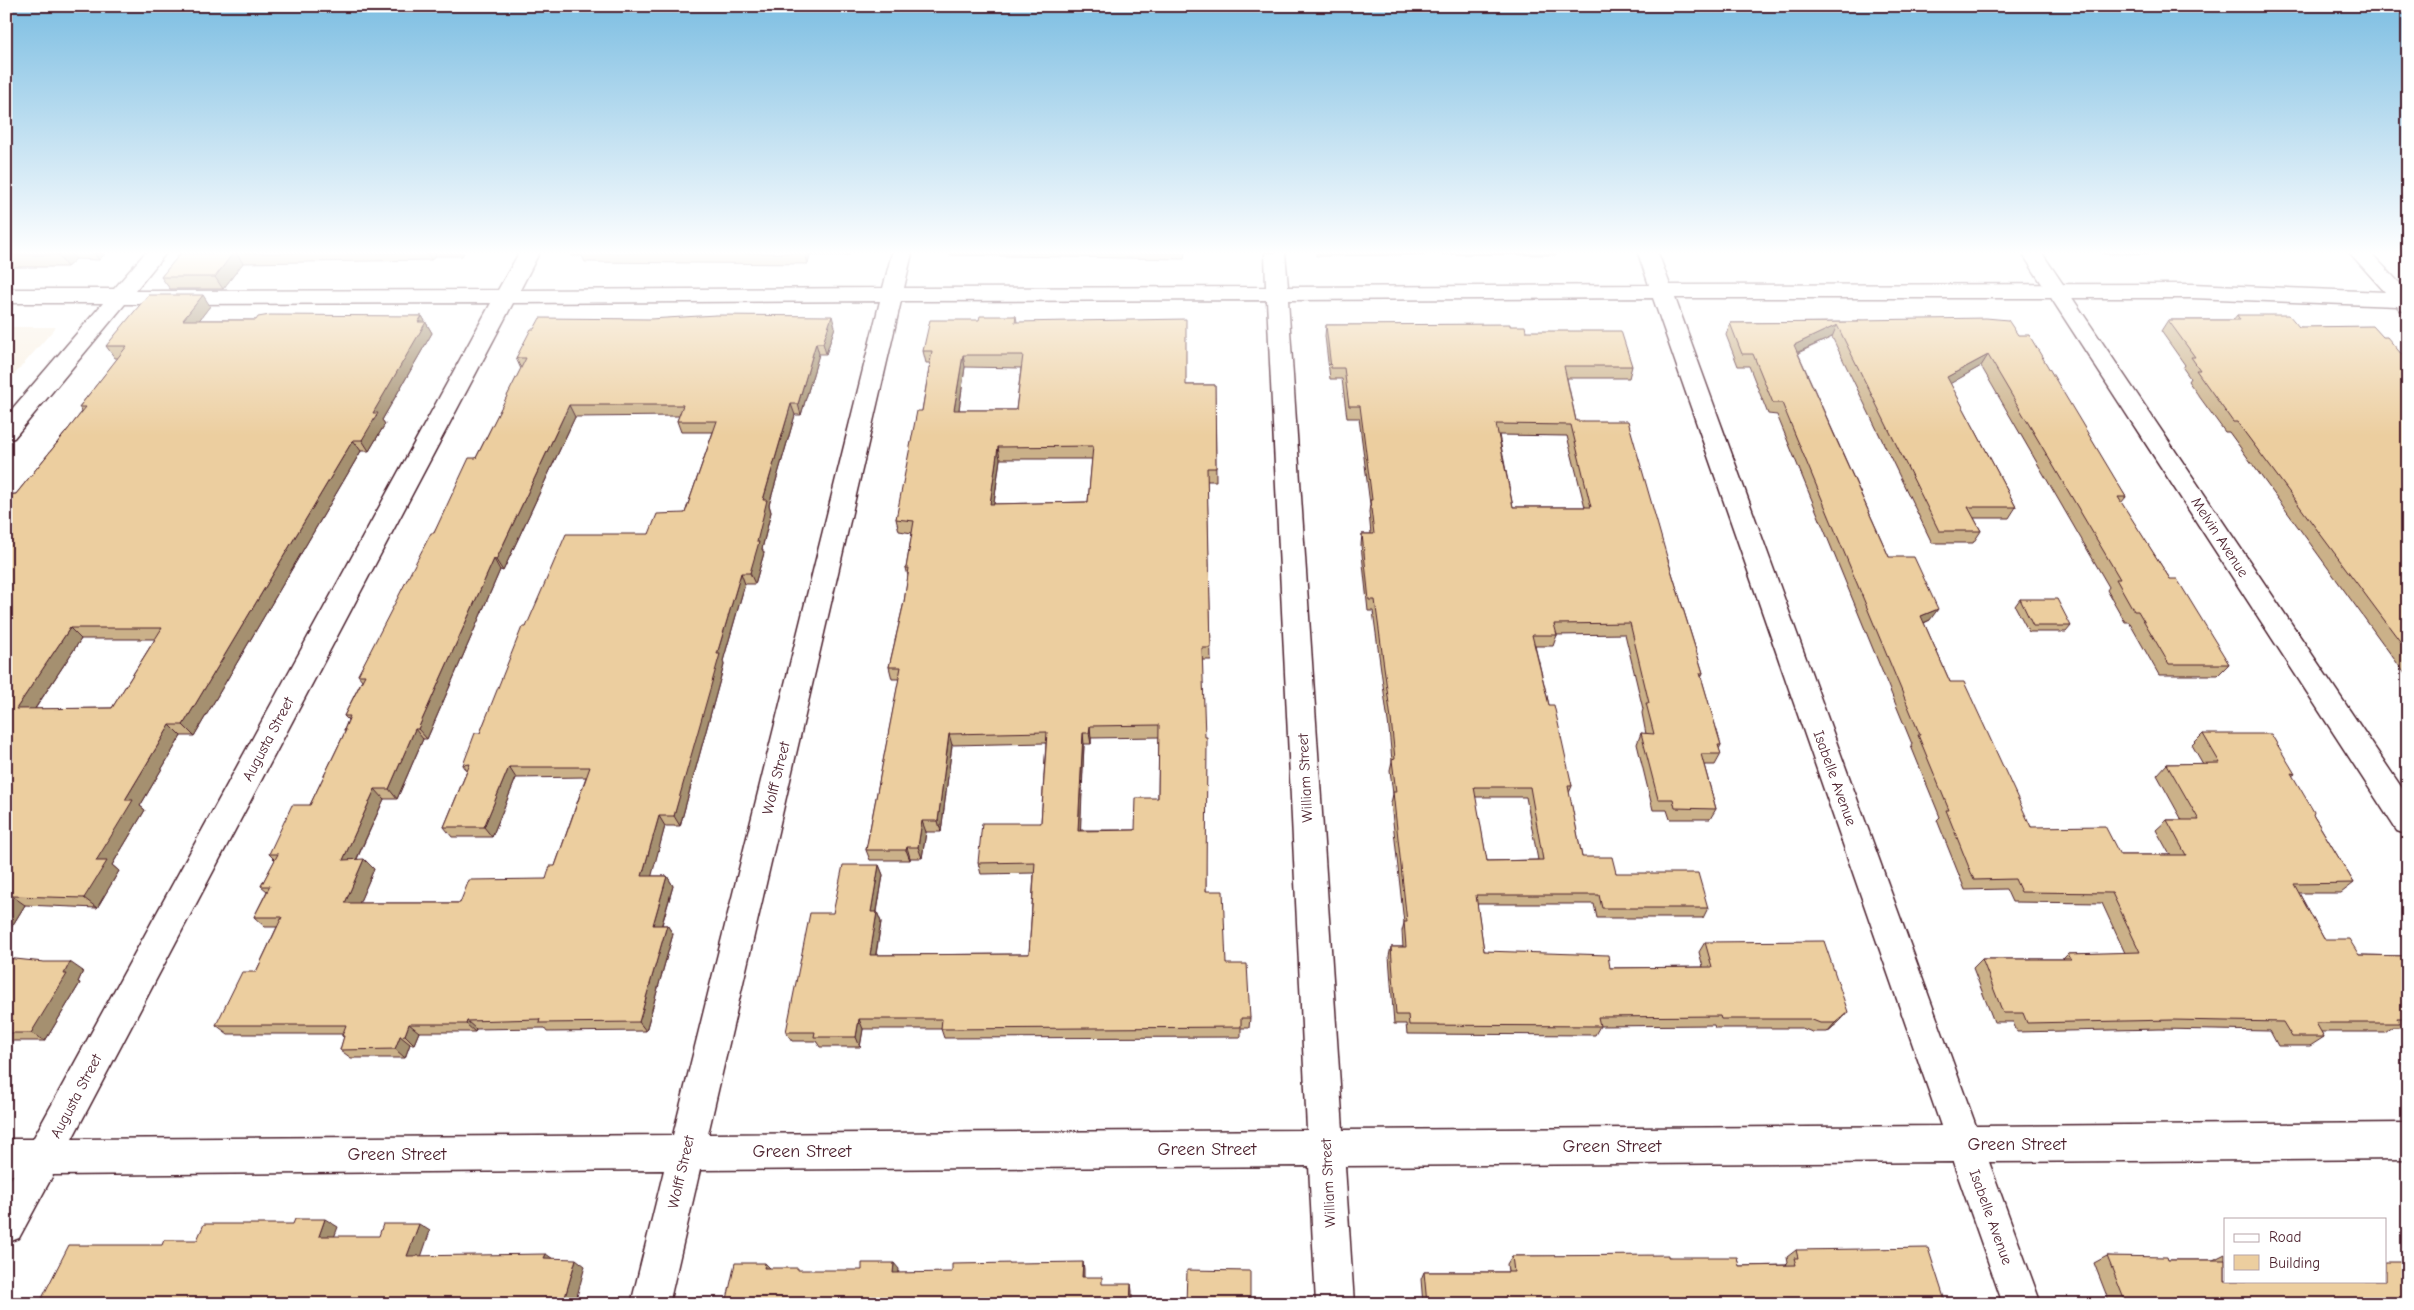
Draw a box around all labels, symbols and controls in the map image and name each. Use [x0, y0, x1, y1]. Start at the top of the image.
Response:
street label: Melvin Avenue [2187, 494, 2253, 581]
street label: Augusta Street [238, 693, 298, 784]
street label: Isabelle Avenue [1809, 728, 1861, 829]
street label: William Street [1294, 732, 1316, 823]
street label: Wolff Street [758, 739, 794, 816]
street label: Augusta Street [46, 1050, 106, 1141]
street label: Wolff Street [664, 1133, 698, 1210]
street label: Green Street [1968, 1134, 2067, 1155]
street label: Green Street [1563, 1136, 1662, 1157]
street label: William Street [1317, 1137, 1339, 1228]
street label: Green Street [1158, 1139, 1257, 1160]
street label: Green Street [753, 1141, 852, 1162]
street label: Green Street [348, 1144, 447, 1165]
street label: Isabelle Avenue [1965, 1167, 2017, 1268]
legend [2224, 1218, 2386, 1282]
text: Road [2269, 1228, 2301, 1246]
text: Building [2269, 1254, 2320, 1272]

